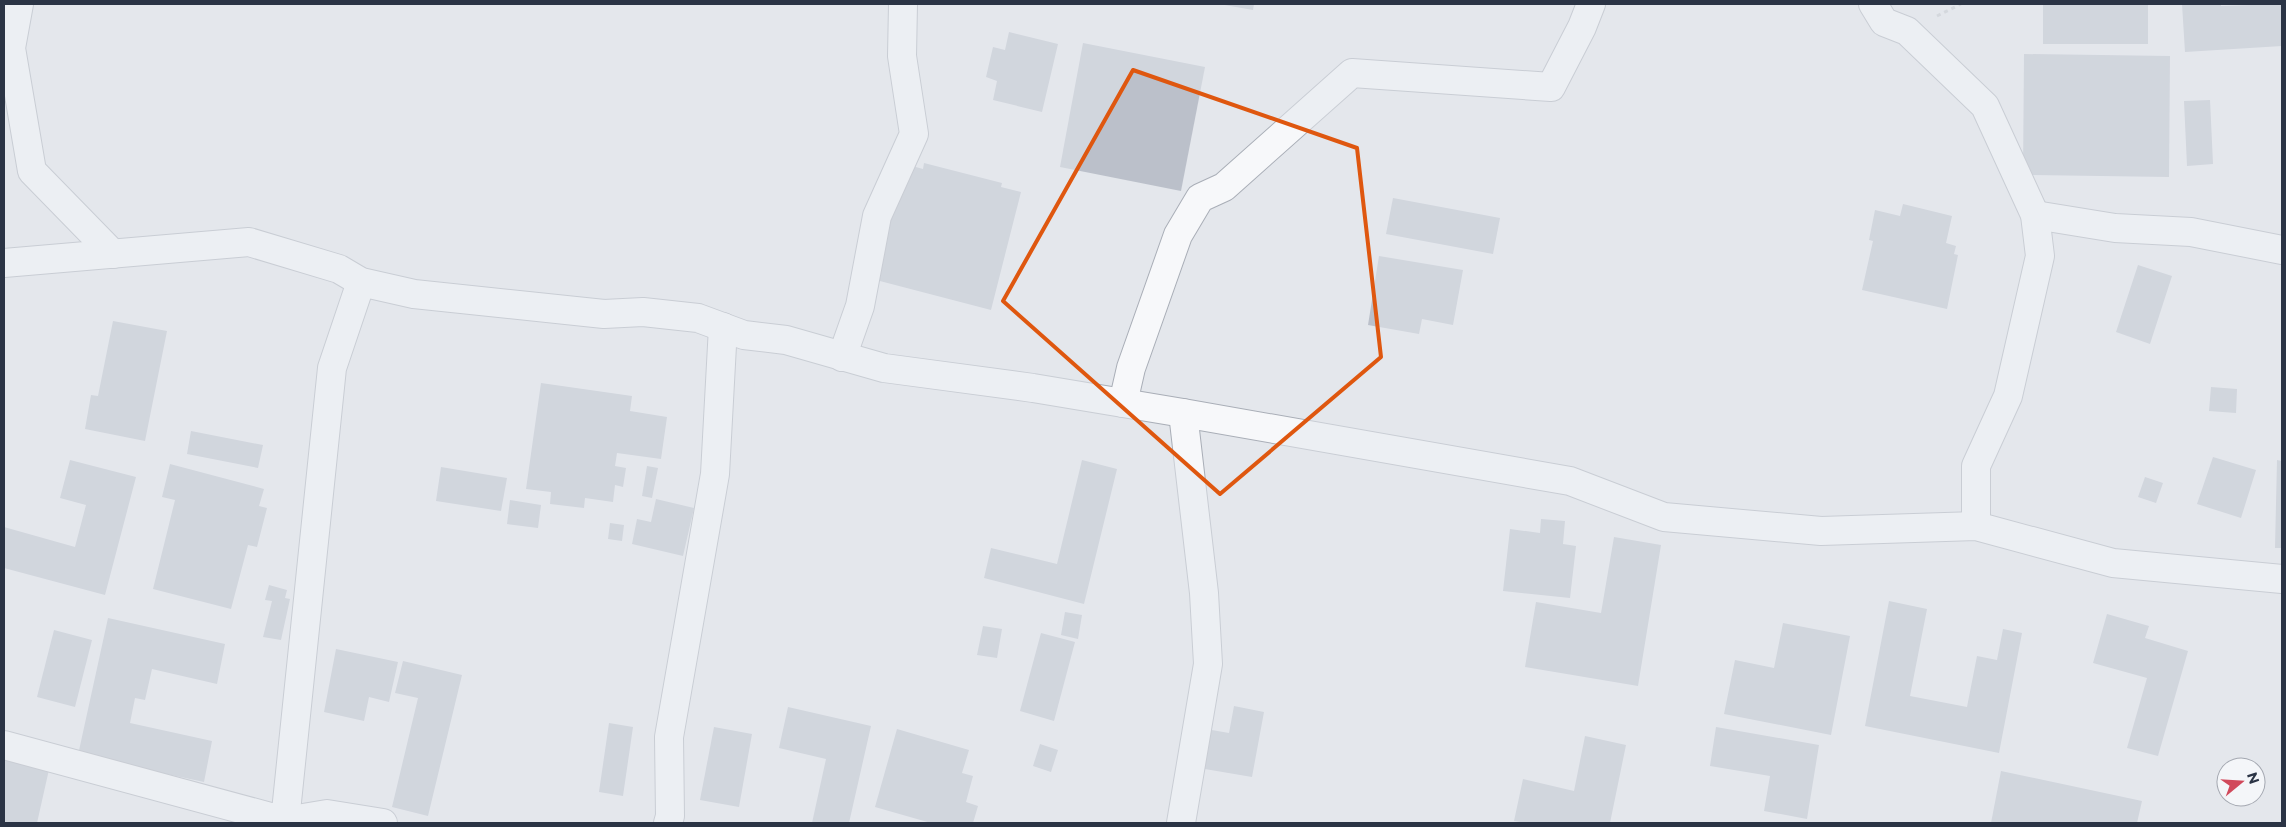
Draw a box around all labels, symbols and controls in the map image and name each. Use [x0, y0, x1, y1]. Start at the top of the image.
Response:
north arrow [2216, 757, 2266, 807]
text: N [2243, 770, 2264, 786]

